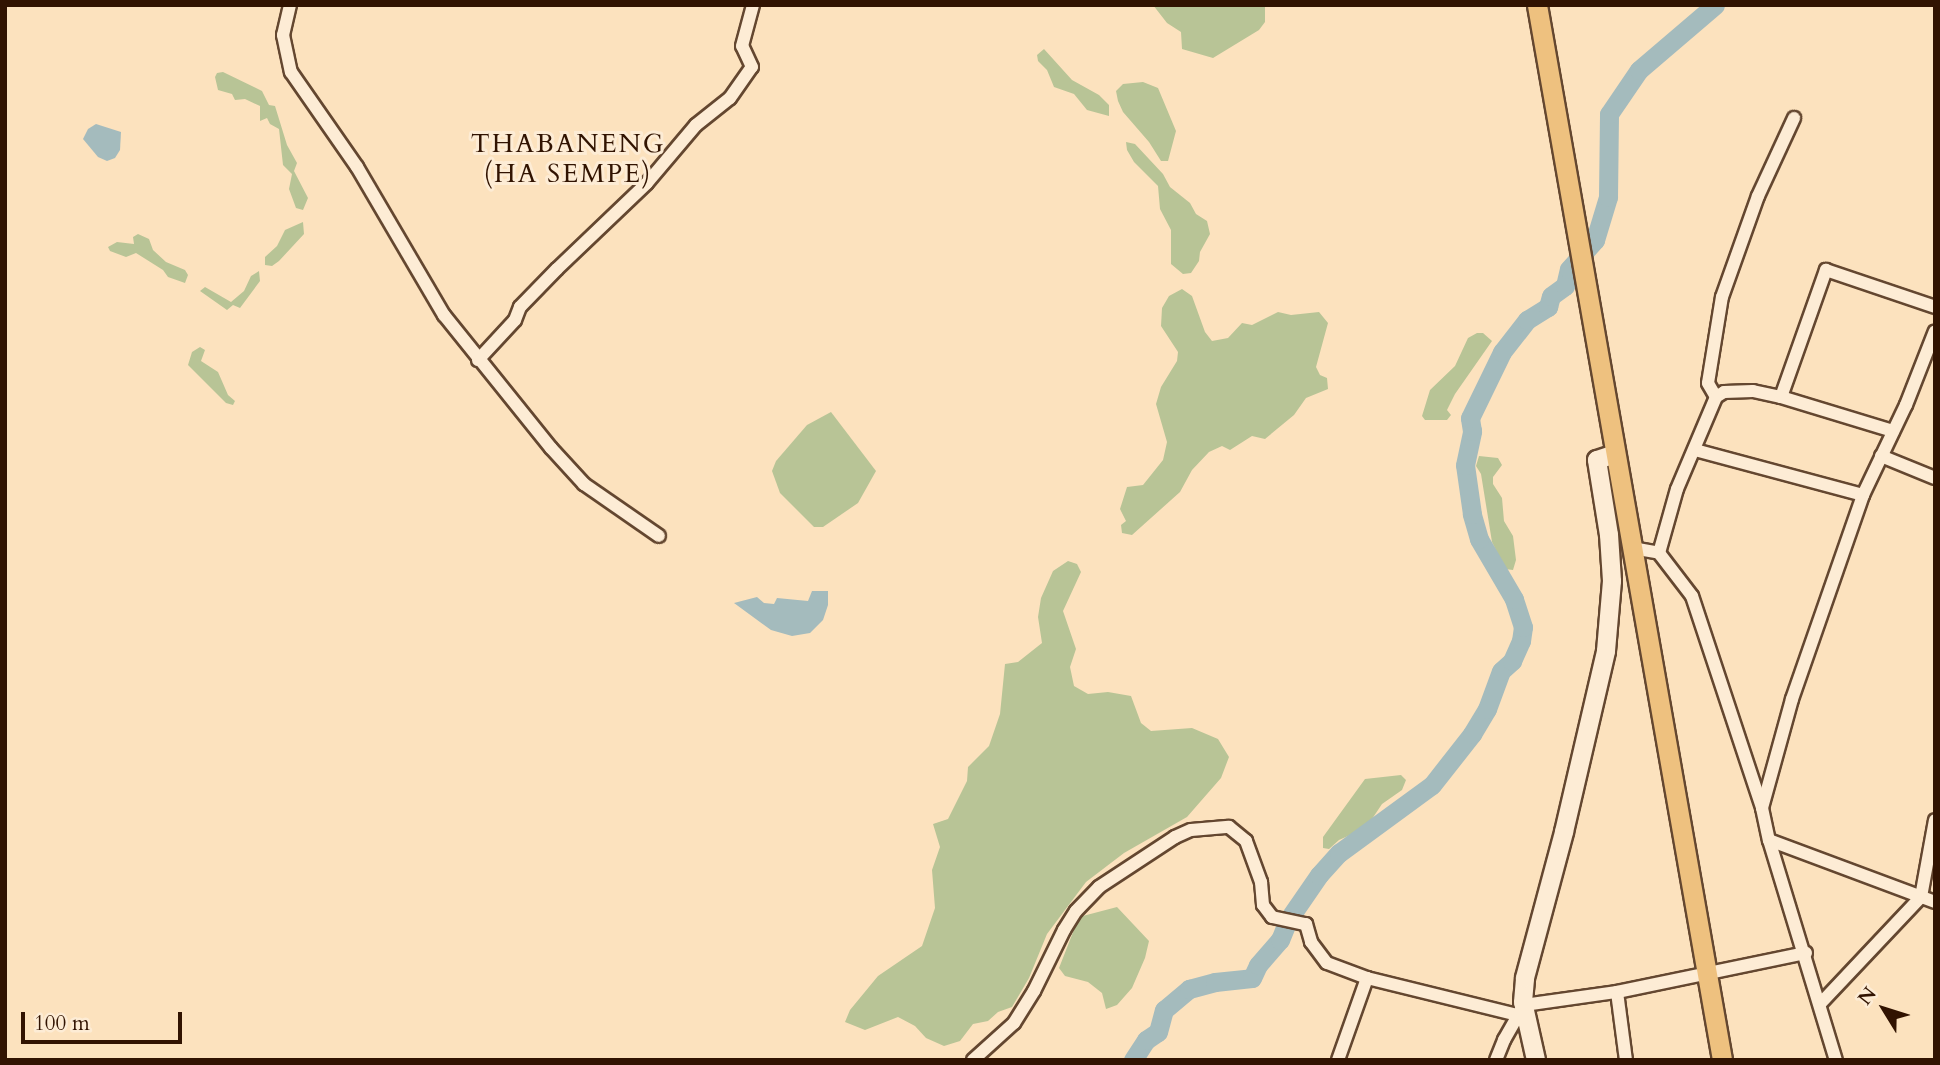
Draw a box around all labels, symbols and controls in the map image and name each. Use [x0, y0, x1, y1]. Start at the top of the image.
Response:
district label: THABANENG (HA SEMPE) [472, 128, 664, 190]
north arrow [1849, 974, 1919, 1044]
text: N [1852, 982, 1883, 1011]
scale bar [24, 998, 186, 1042]
text: 100 m [34, 1009, 90, 1038]

